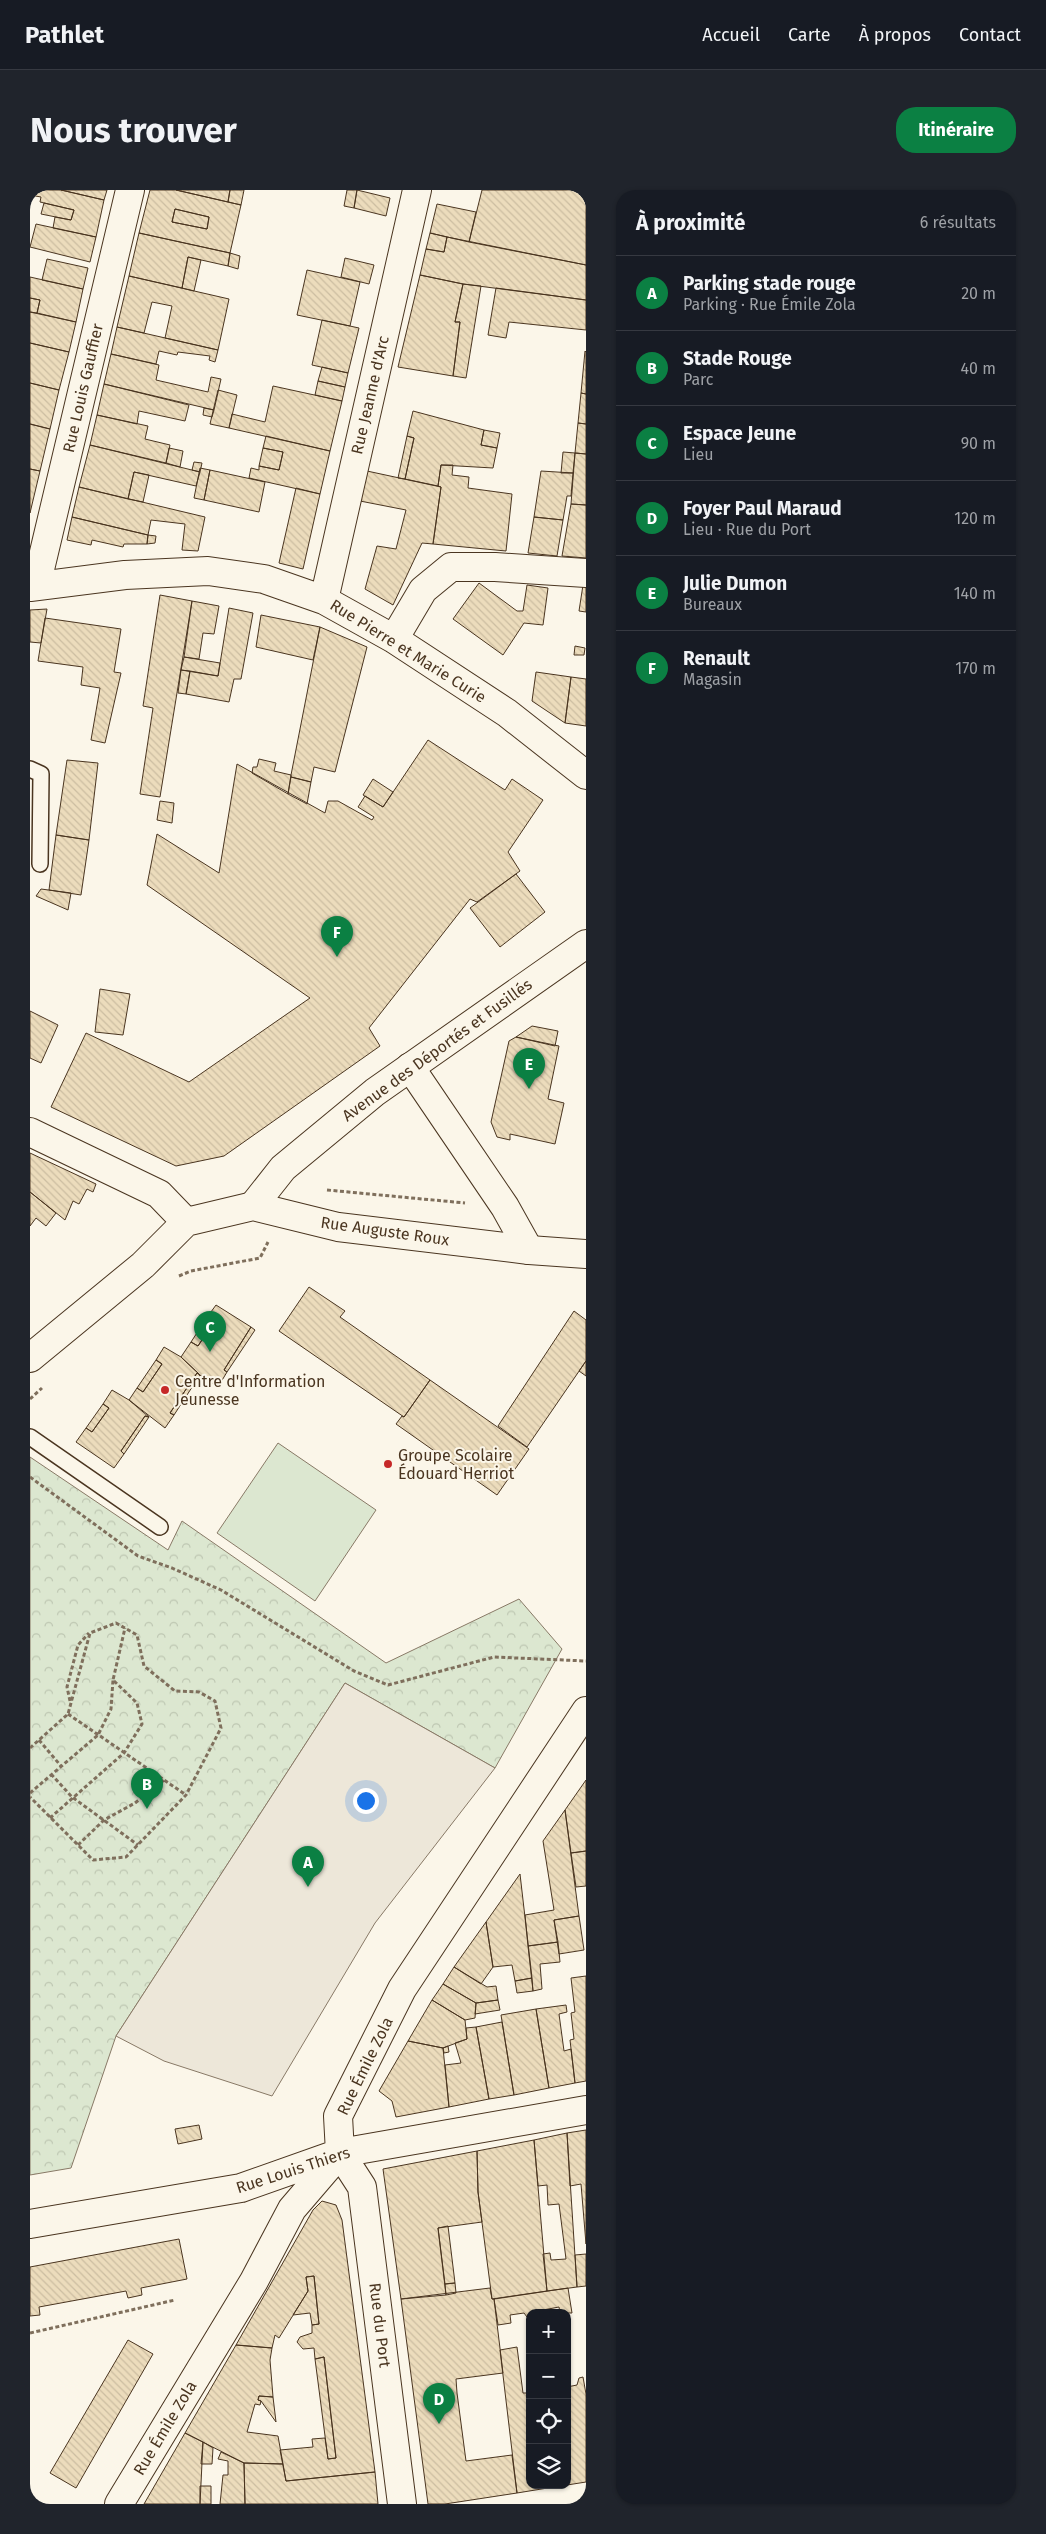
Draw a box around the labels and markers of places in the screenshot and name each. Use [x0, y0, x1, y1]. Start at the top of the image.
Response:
pin: F [321, 916, 353, 957]
pin: E [513, 1048, 545, 1089]
pin: C [194, 1311, 226, 1352]
place label: Centre d'Information Jeunesse [175, 1372, 325, 1409]
marker: Centre d'Information Jeunesse [159, 1384, 171, 1396]
place label: Groupe Scolaire Édouard Herriot [398, 1446, 514, 1483]
marker: Groupe Scolaire Édouard Herriot [382, 1458, 394, 1470]
pin: B [131, 1768, 163, 1809]
pin: A [292, 1846, 324, 1887]
pin: D [423, 2383, 455, 2424]

